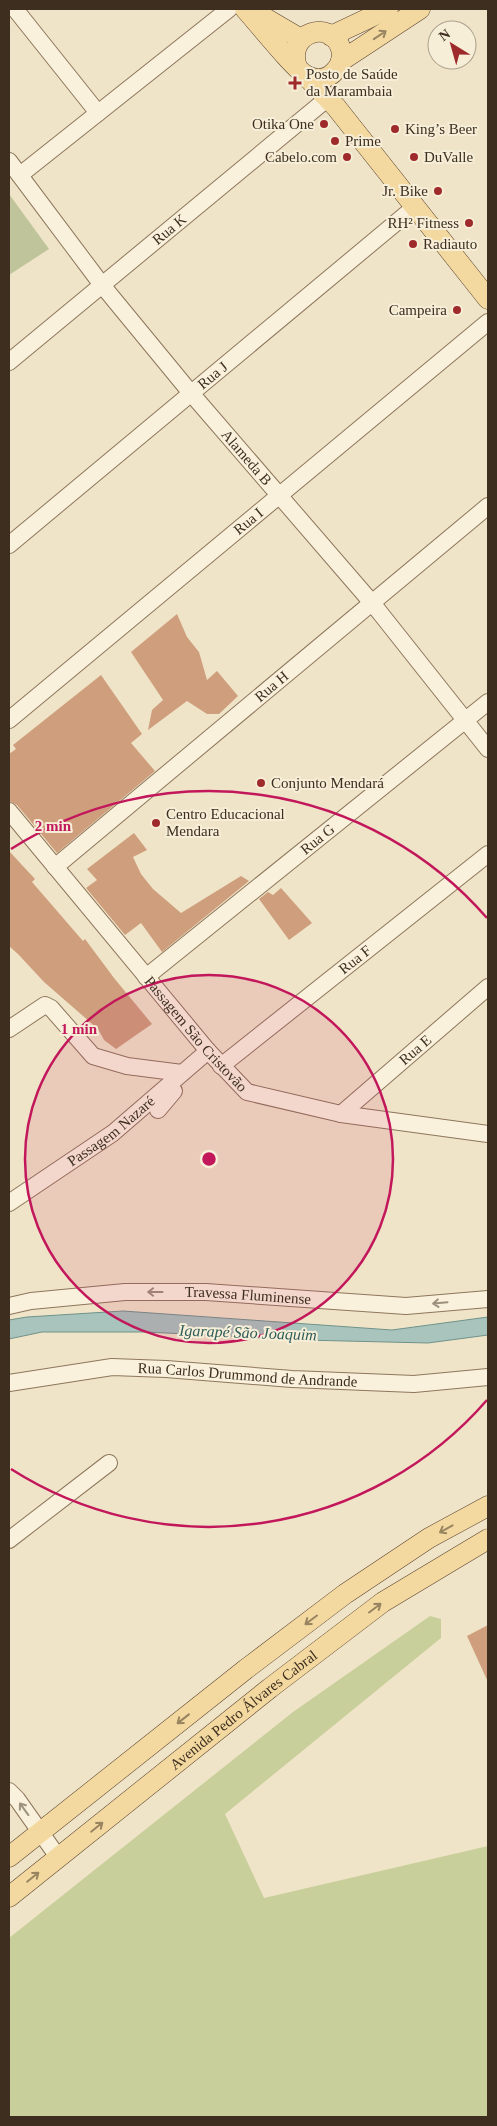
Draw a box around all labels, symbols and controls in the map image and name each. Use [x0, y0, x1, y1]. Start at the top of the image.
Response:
north arrow [427, 20, 477, 70]
text: N [436, 26, 453, 44]
one-way arrow [373, 30, 387, 40]
place label: Posto de Saúde da Marambaia [306, 66, 398, 99]
marker: Posto de Saúde da Marambaia [288, 76, 302, 90]
place label: Otika One [252, 116, 314, 132]
marker: Otika One [318, 118, 330, 130]
place label: King’s Beer [405, 121, 477, 137]
marker: King’s Beer [389, 123, 401, 135]
place label: Prime [345, 133, 381, 149]
marker: Prime [329, 135, 341, 147]
place label: Cabelo.com [265, 149, 337, 165]
place label: DuValle [424, 149, 473, 165]
marker: Cabelo.com [341, 151, 353, 163]
marker: DuValle [408, 151, 420, 163]
place label: Jr. Bike [382, 183, 428, 199]
marker: Jr. Bike [432, 185, 444, 197]
street label: Rua K [149, 211, 189, 248]
place label: RH² Fitness [387, 215, 459, 231]
marker: RH² Fitness [463, 217, 475, 229]
place label: Radiauto [423, 236, 477, 252]
marker: Radiauto [407, 238, 419, 250]
place label: Campeira [389, 302, 447, 318]
marker: Campeira [451, 304, 463, 316]
street label: Rua J [195, 358, 231, 392]
street label: Alameda B [218, 426, 275, 488]
street label: Rua I [230, 505, 266, 538]
street label: Rua H [252, 668, 292, 705]
place label: Conjunto Mendará [271, 775, 384, 791]
marker: Conjunto Mendará [255, 777, 267, 789]
place label: Centro Educacional Mendara [166, 806, 285, 839]
marker: Centro Educacional Mendara [150, 817, 162, 829]
text: 2 min [35, 818, 72, 834]
street label: Rua G [297, 821, 338, 858]
street label: Rua F [336, 942, 374, 977]
street label: Passagem São Cristovão [141, 973, 250, 1095]
text: 1 min [61, 1021, 98, 1037]
street label: Rua E [396, 1032, 434, 1068]
street label: Passagem Nazaré [64, 1092, 158, 1169]
centre of rings [200, 1150, 218, 1168]
street label: Travessa Fluminense [185, 1284, 312, 1307]
one-way arrow [148, 1287, 164, 1297]
one-way arrow [432, 1298, 448, 1308]
water label: Igarapé São Joaquim [178, 1322, 317, 1344]
street label: Rua Carlos Drummond de Andrande [137, 1360, 358, 1390]
one-way arrow [438, 1524, 453, 1534]
one-way arrow [368, 1602, 381, 1613]
one-way arrow [305, 1614, 318, 1625]
street label: Avenida Pedro Álvares Cabral [167, 1647, 320, 1773]
one-way arrow [176, 1714, 189, 1725]
one-way arrow [19, 1803, 29, 1817]
one-way arrow [90, 1822, 103, 1833]
one-way arrow [27, 1872, 40, 1883]

